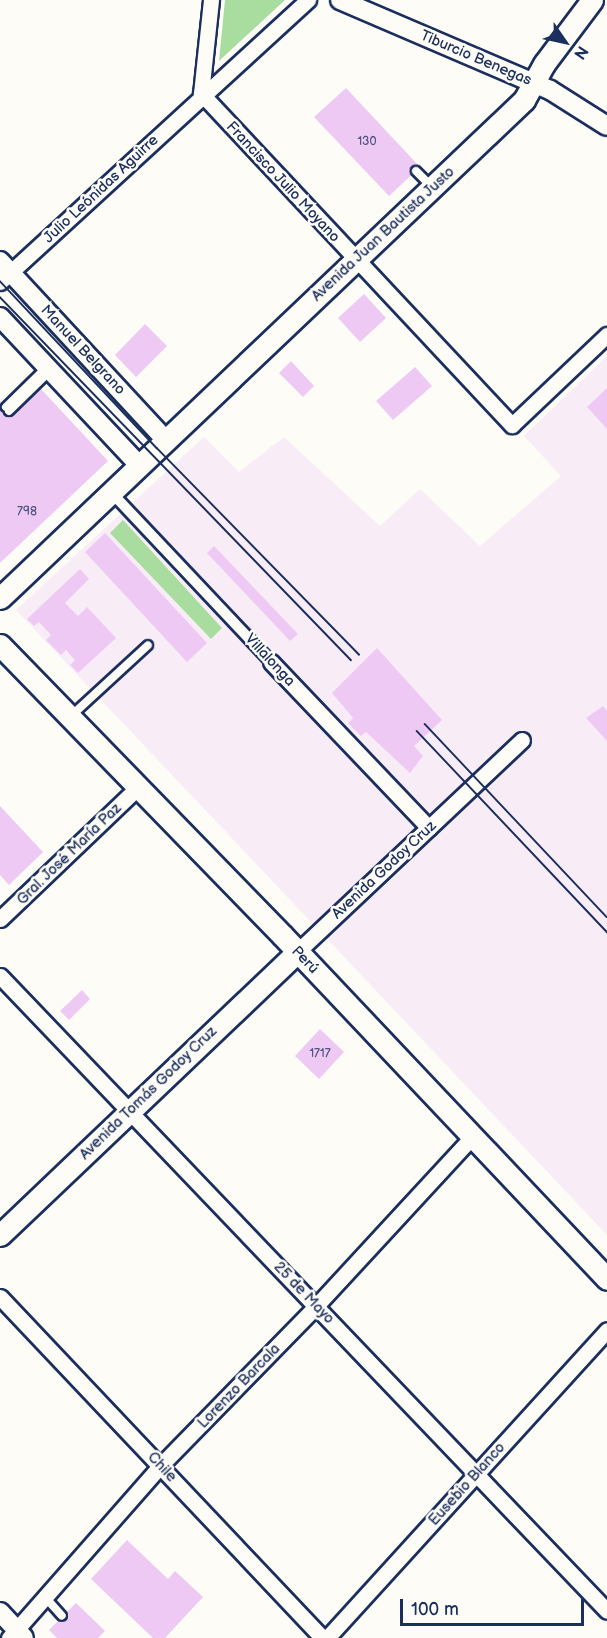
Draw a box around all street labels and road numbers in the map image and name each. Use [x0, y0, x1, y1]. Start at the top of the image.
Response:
street label: Tiburcio Benegas [418, 26, 534, 90]
street label: Francisco Julio Moyano [222, 118, 344, 246]
street label: Julio Leónidas Aguirre [40, 131, 162, 247]
street label: Avenida Juan Bautista Justo [307, 162, 459, 306]
street label: Manuel Belgrano [37, 301, 129, 399]
street label: Villalonga [241, 630, 299, 690]
street label: Gral. José María Paz [13, 799, 125, 909]
street label: Avenida Godoy Cruz [328, 817, 440, 923]
street label: Perú [288, 942, 322, 978]
street label: Avenida Tomás Godoy Cruz [75, 1022, 221, 1164]
street label: 25 de Mayo [270, 1258, 338, 1328]
street label: Lorenzo Barcala [194, 1340, 284, 1432]
street label: Eusebio Blanco [425, 1439, 509, 1529]
street label: Chile [144, 1448, 180, 1486]

